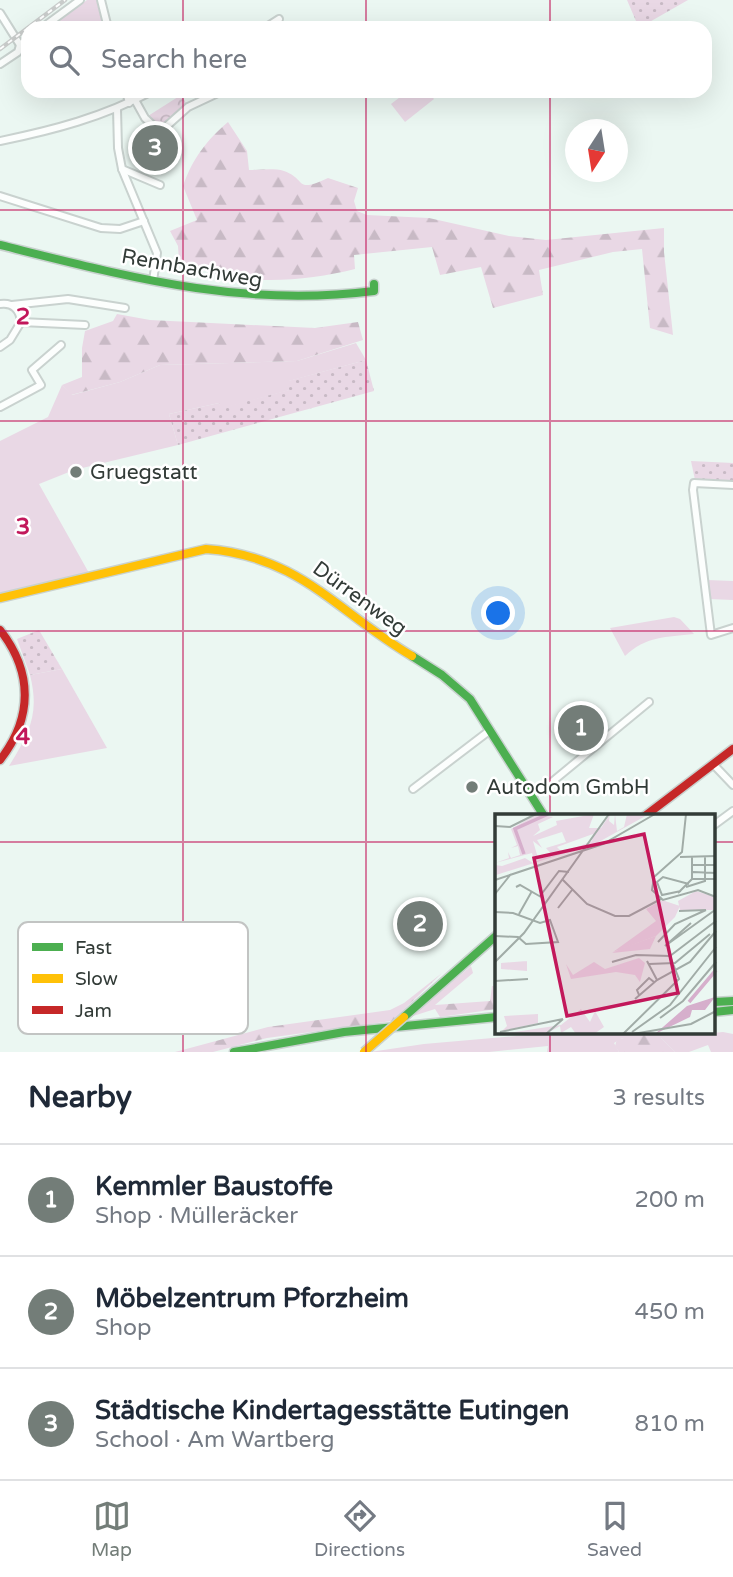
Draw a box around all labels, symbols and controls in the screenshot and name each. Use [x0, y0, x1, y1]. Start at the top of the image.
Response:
search box [21, 21, 712, 98]
icon: search [45, 41, 83, 79]
text: Search here [101, 44, 247, 75]
north arrow [565, 119, 628, 182]
pin: 3 [132, 122, 178, 174]
street label: Rennbachweg [119, 244, 264, 293]
text: 2 [16, 303, 30, 331]
place label: Gruegstatt [90, 460, 197, 485]
marker: Gruegstatt [68, 464, 84, 480]
text: 3 [16, 513, 30, 541]
street label: Dürrenweg [308, 556, 412, 641]
your location [481, 596, 515, 630]
pin: 1 [558, 702, 604, 754]
text: 4 [16, 723, 31, 751]
place label: Autodom GmbH [486, 775, 650, 800]
marker: Autodom GmbH [464, 779, 480, 795]
inset map [495, 814, 716, 1034]
pin: 2 [397, 898, 443, 950]
legend [18, 922, 248, 1034]
text: Fast [75, 937, 112, 959]
text: Slow [75, 968, 118, 990]
text: Jam [75, 1000, 112, 1022]
text: Nearby [28, 1079, 132, 1116]
text: 3 results [612, 1084, 705, 1112]
text: Kemmler Baustoffe [95, 1171, 333, 1202]
text: 1 [44, 1186, 58, 1214]
text: 200 m [635, 1186, 705, 1214]
text: Shop · Mülleräcker [95, 1202, 298, 1230]
text: Möbelzentrum Pforzheim [95, 1283, 409, 1314]
text: 2 [44, 1298, 58, 1326]
text: 450 m [635, 1298, 705, 1326]
text: Shop [95, 1314, 152, 1342]
text: Städtische Kindertagesstätte Eutingen [95, 1395, 569, 1426]
text: 3 [44, 1410, 58, 1438]
text: 810 m [635, 1410, 705, 1438]
text: School · Am Wartberg [95, 1426, 335, 1454]
tab: Map [91, 1497, 132, 1561]
tab: Directions [314, 1497, 405, 1561]
tab: Saved [587, 1497, 642, 1561]

